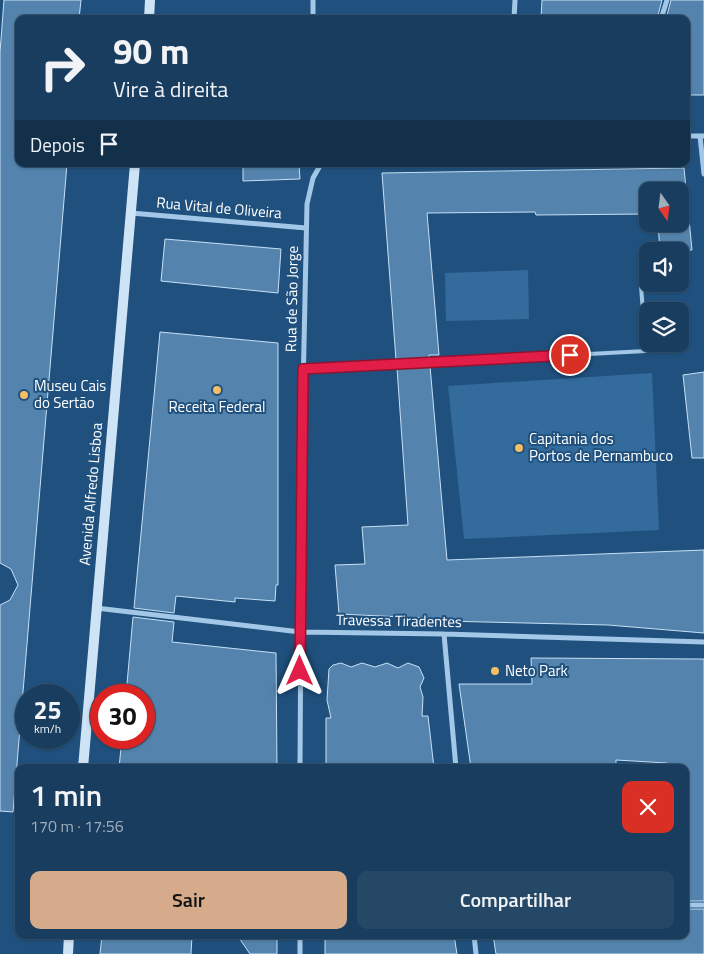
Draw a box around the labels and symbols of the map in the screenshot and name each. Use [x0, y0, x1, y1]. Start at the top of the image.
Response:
north arrow [639, 182, 689, 232]
street label: Rua Vital de Oliveira [155, 191, 283, 224]
street label: Rua de São Jorge [279, 246, 304, 352]
pin [549, 334, 591, 376]
place label: Museu Cais do Sertão [34, 374, 106, 414]
marker: Receita Federal [211, 384, 223, 396]
marker: Museu Cais do Sertão [18, 389, 30, 401]
place label: Receita Federal [169, 395, 265, 418]
street label: Avenida Alfredo Lisboa [73, 421, 108, 566]
place label: Capitania dos Portos de Pernambuco [529, 427, 673, 467]
marker: Capitania dos Portos de Pernambuco [513, 442, 525, 454]
street label: Travessa Tiradentes [336, 608, 462, 633]
position arrow [273, 644, 325, 696]
place label: Neto Park [505, 659, 568, 682]
marker: Neto Park [489, 665, 501, 677]
speed limit sign: 30 [90, 684, 155, 749]

